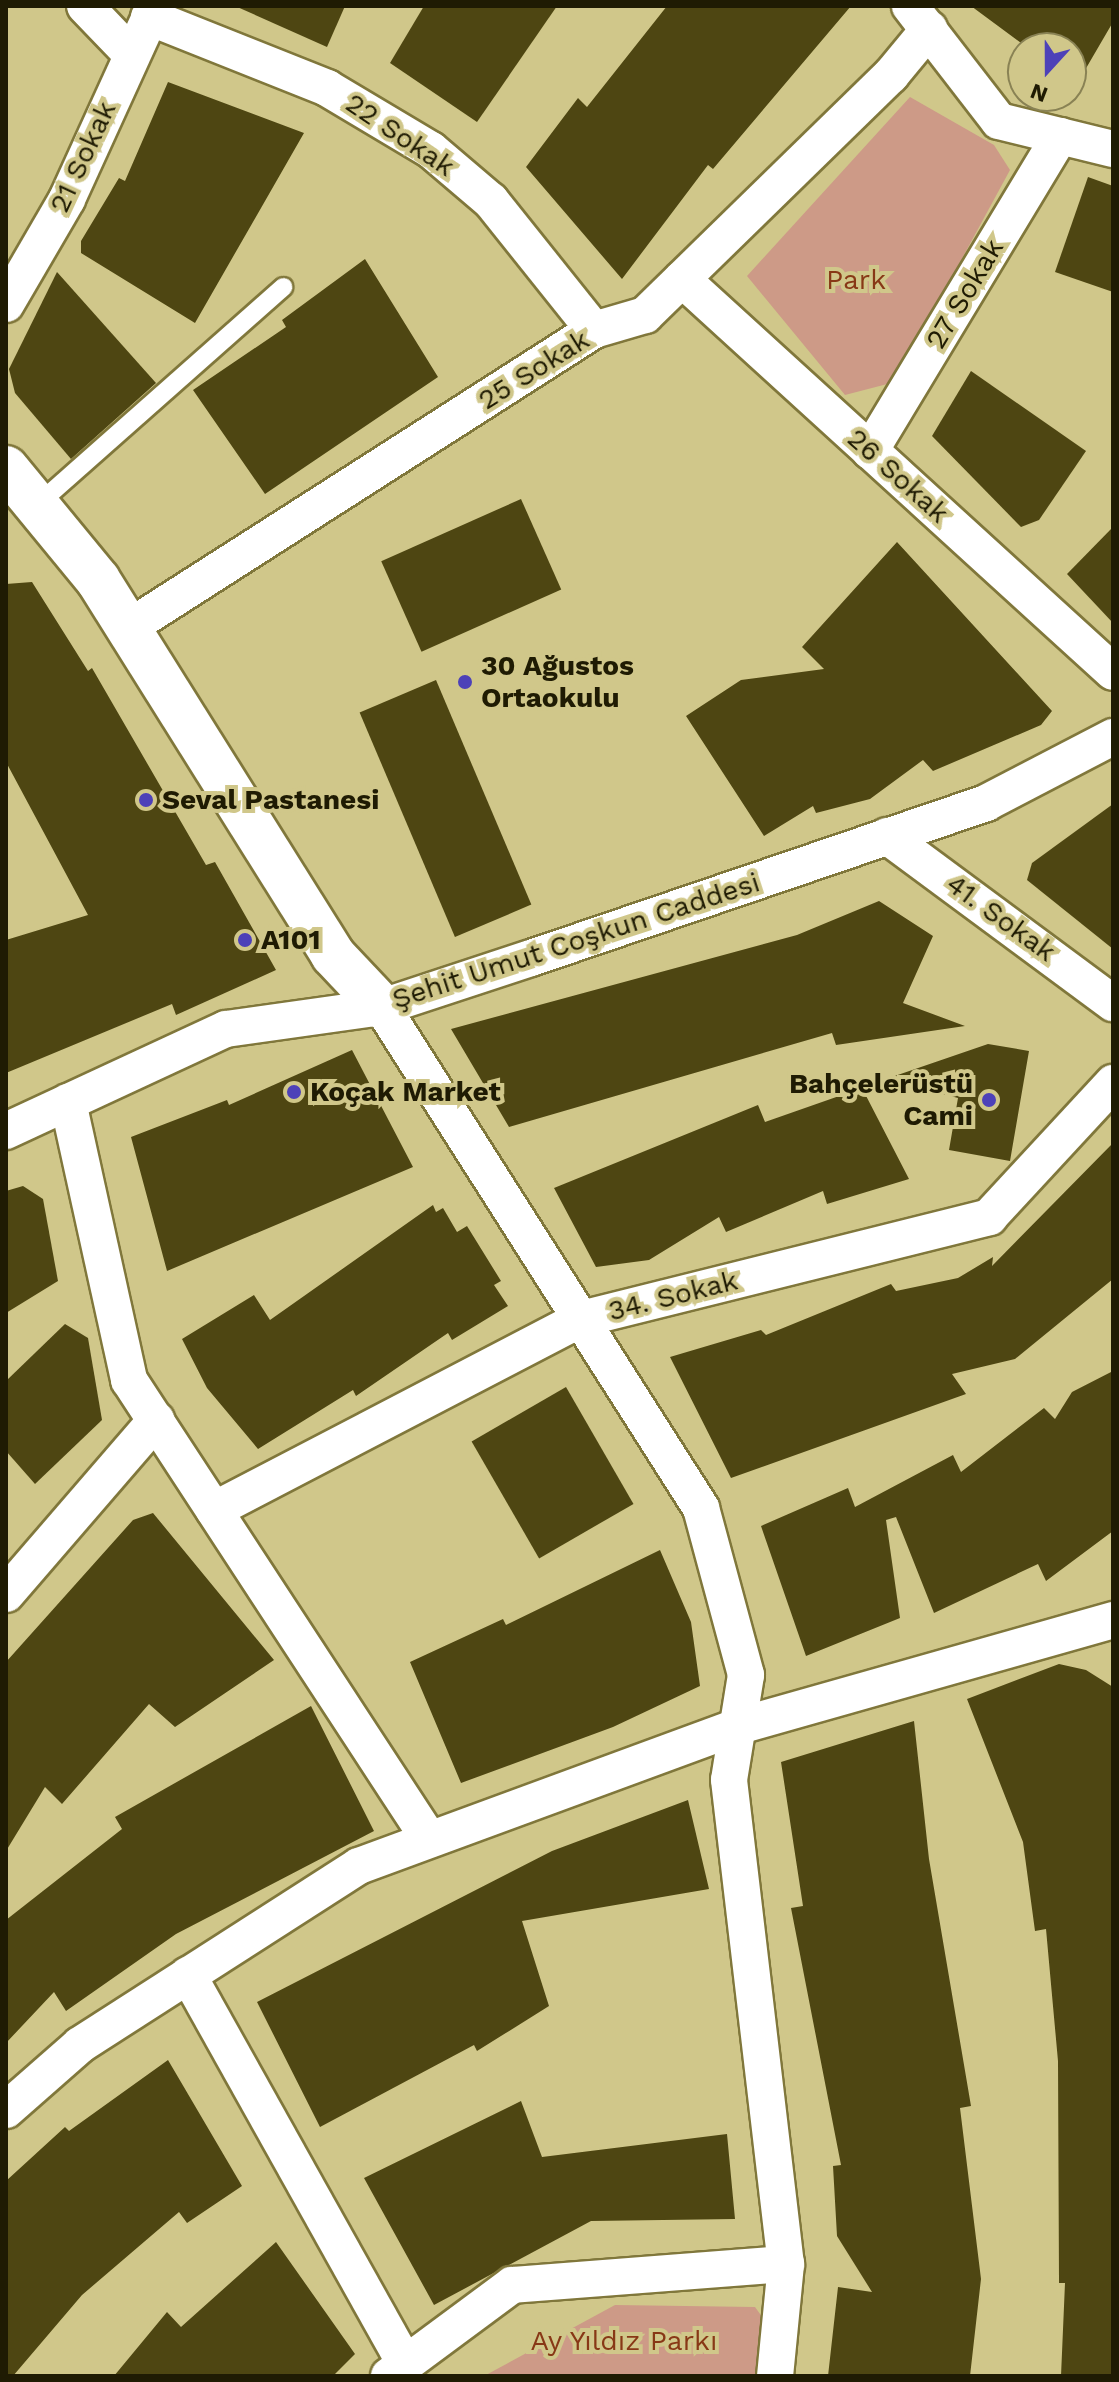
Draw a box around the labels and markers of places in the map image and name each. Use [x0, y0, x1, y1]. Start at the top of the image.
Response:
place label: 30 Ağustos Ortaokulu [481, 649, 634, 715]
marker: 30 Ağustos Ortaokulu [456, 673, 474, 691]
place label: Seval Pastanesi [162, 783, 380, 817]
marker: Seval Pastanesi [137, 791, 155, 809]
place label: A101 [261, 923, 321, 957]
marker: A101 [236, 931, 254, 949]
place label: Bahçelerüstü Cami [789, 1067, 973, 1133]
place label: Koçak Market [310, 1075, 501, 1109]
marker: Koçak Market [285, 1083, 303, 1101]
marker: Bahçelerüstü Cami [980, 1091, 998, 1109]

